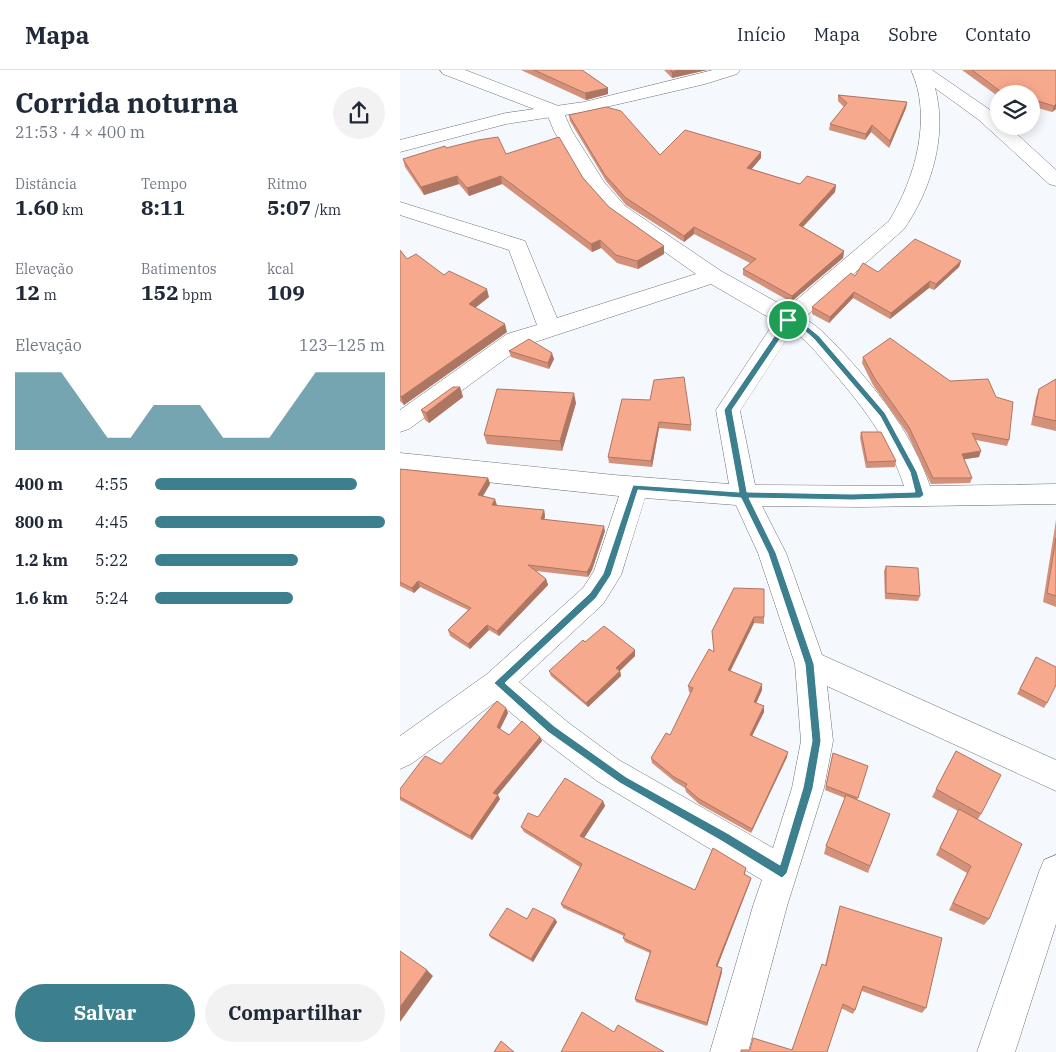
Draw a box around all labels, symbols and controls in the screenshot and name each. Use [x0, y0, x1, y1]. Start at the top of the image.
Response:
text: Mapa [25, 19, 89, 51]
text: Início [737, 23, 786, 46]
text: Mapa [814, 23, 860, 46]
text: Sobre [888, 23, 937, 46]
text: Contato [965, 23, 1031, 46]
text: Corrida noturna [15, 84, 239, 121]
map controls [990, 85, 1040, 135]
button: layers [990, 85, 1040, 135]
button: share [333, 87, 385, 139]
text: 21:53 · 4 × 400 m [15, 122, 145, 142]
text: Distância [15, 175, 77, 193]
text: Tempo [141, 175, 187, 193]
text: Ritmo [267, 175, 307, 193]
text: 1.60 [15, 193, 59, 221]
text: 8:11 [141, 193, 185, 221]
text: 5:07 [267, 193, 311, 221]
text: km [59, 201, 84, 219]
text: /km [311, 201, 341, 219]
text: Elevação [15, 260, 73, 278]
text: Batimentos [141, 260, 217, 278]
text: kcal [267, 260, 294, 278]
text: 12 [15, 278, 40, 306]
text: 152 [141, 278, 179, 306]
text: 109 [267, 278, 305, 306]
text: m [40, 286, 57, 304]
text: bpm [179, 286, 212, 304]
pin [767, 299, 809, 341]
icon: arrive [774, 306, 802, 334]
text: Elevação [15, 335, 82, 355]
text: 123–125 m [299, 335, 385, 355]
text: 400 m [15, 474, 63, 494]
text: 4:55 [95, 474, 128, 494]
text: 800 m [15, 512, 63, 532]
text: 4:45 [95, 512, 128, 532]
text: 1.2 km [15, 550, 68, 570]
text: 5:22 [95, 550, 128, 570]
text: 1.6 km [15, 588, 68, 608]
text: 5:24 [95, 588, 128, 608]
button: Salvar [15, 984, 195, 1042]
button: Compartilhar [205, 984, 385, 1042]

